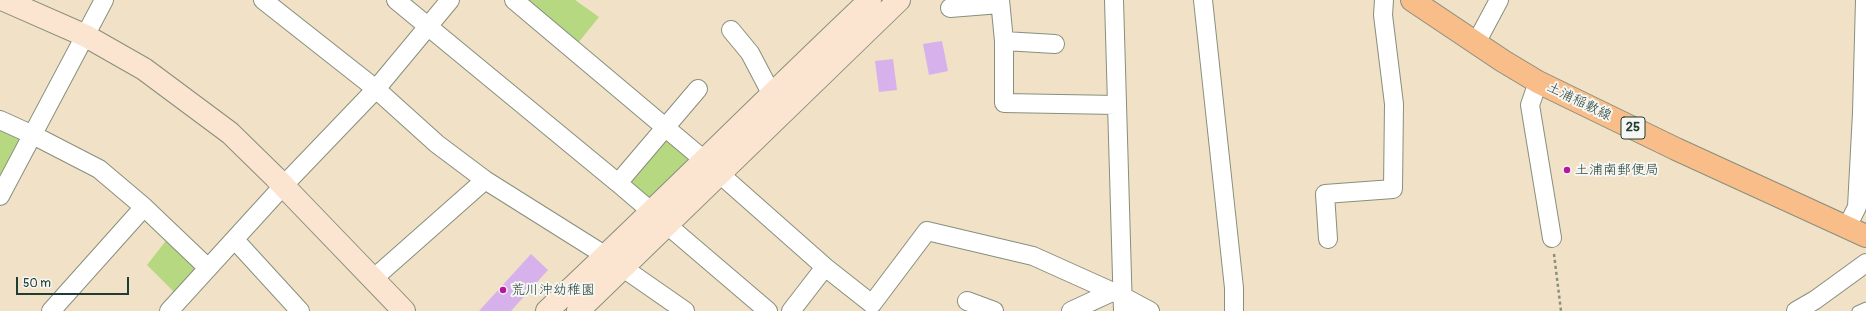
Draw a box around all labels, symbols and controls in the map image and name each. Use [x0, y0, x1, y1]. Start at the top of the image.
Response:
street label: 土浦稲敷線 [1544, 79, 1614, 125]
road number: 25 [1621, 117, 1645, 139]
place label: 土浦南郵便局 [1575, 162, 1659, 178]
marker: 土浦南郵便局 [1562, 165, 1572, 175]
scale bar [18, 269, 131, 295]
text: 50 m [23, 276, 51, 291]
place label: 荒川沖幼稚園 [511, 282, 595, 298]
marker: 荒川沖幼稚園 [498, 285, 508, 295]

